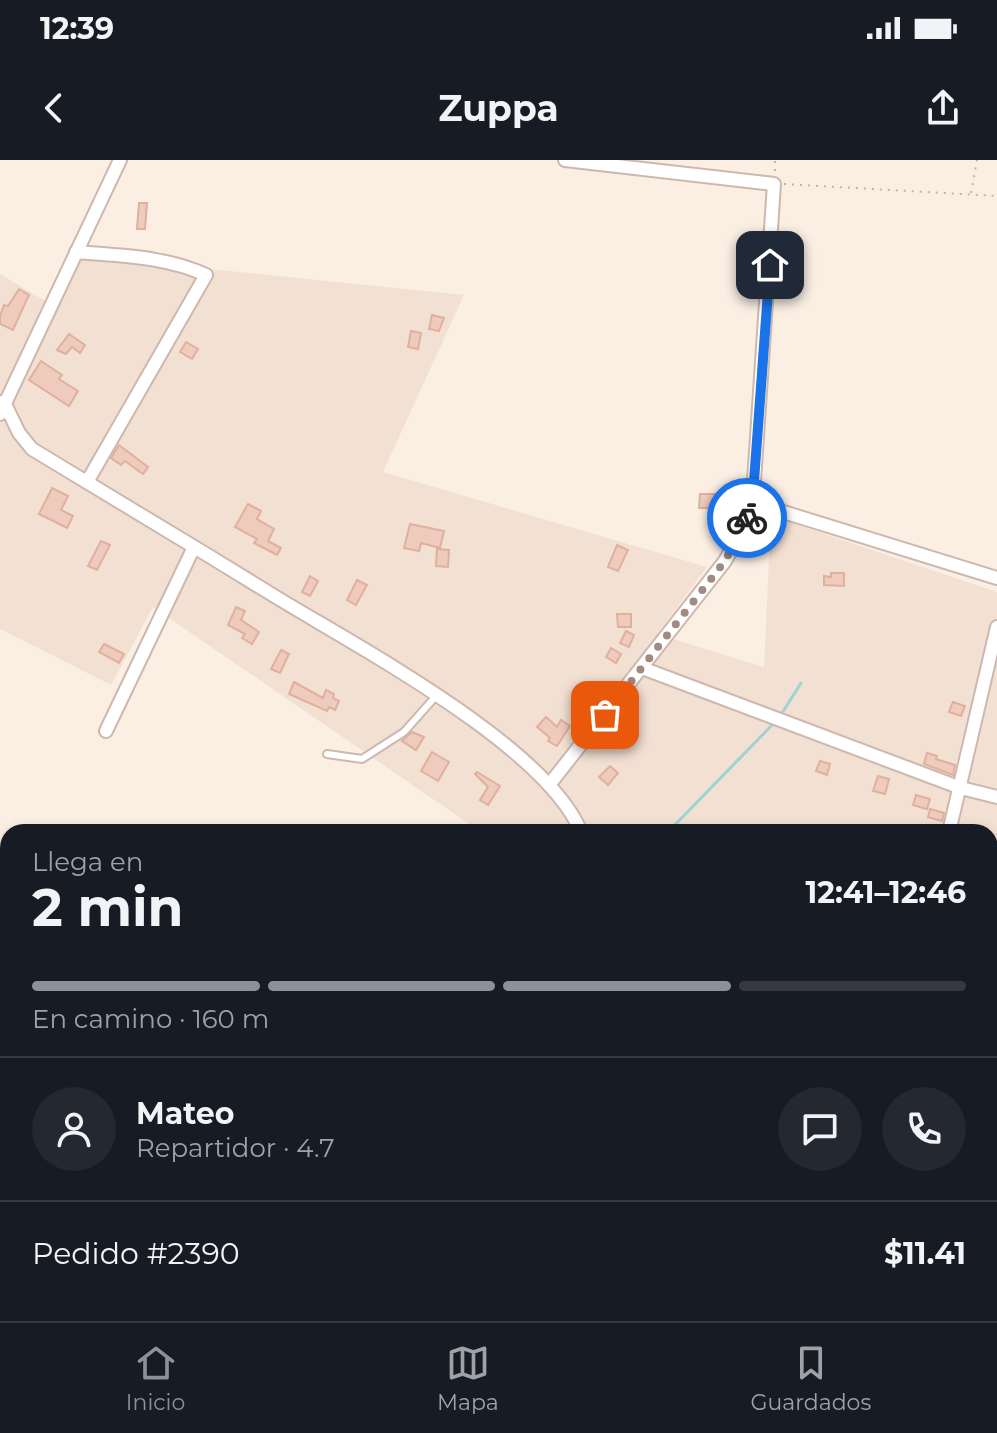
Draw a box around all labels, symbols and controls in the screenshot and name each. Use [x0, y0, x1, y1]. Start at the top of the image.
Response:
text: 12:39 [40, 10, 114, 47]
icon: back [32, 86, 76, 130]
text: Zuppa [438, 86, 559, 130]
icon: share [921, 86, 965, 130]
pin [736, 231, 804, 299]
icon: home [748, 243, 792, 287]
courier [707, 478, 787, 558]
icon: bike [725, 496, 769, 540]
pin [571, 681, 639, 749]
icon: bag [583, 693, 627, 737]
text: Llega en [32, 846, 143, 878]
text: 12:41–12:46 [806, 874, 966, 911]
text: 2 min [32, 876, 184, 939]
text: En camino · 160 m [32, 1003, 269, 1035]
button: person [32, 1087, 116, 1171]
button: chat [778, 1087, 862, 1171]
button: phone [882, 1087, 966, 1171]
text: Mateo [136, 1095, 234, 1132]
text: Repartidor · 4.7 [136, 1132, 335, 1164]
text: Pedido #2390 [32, 1235, 240, 1272]
text: $11.41 [884, 1235, 966, 1272]
tab: Inicio [126, 1341, 185, 1416]
tab: Mapa [437, 1341, 499, 1416]
tab: Guardados [750, 1341, 871, 1416]

